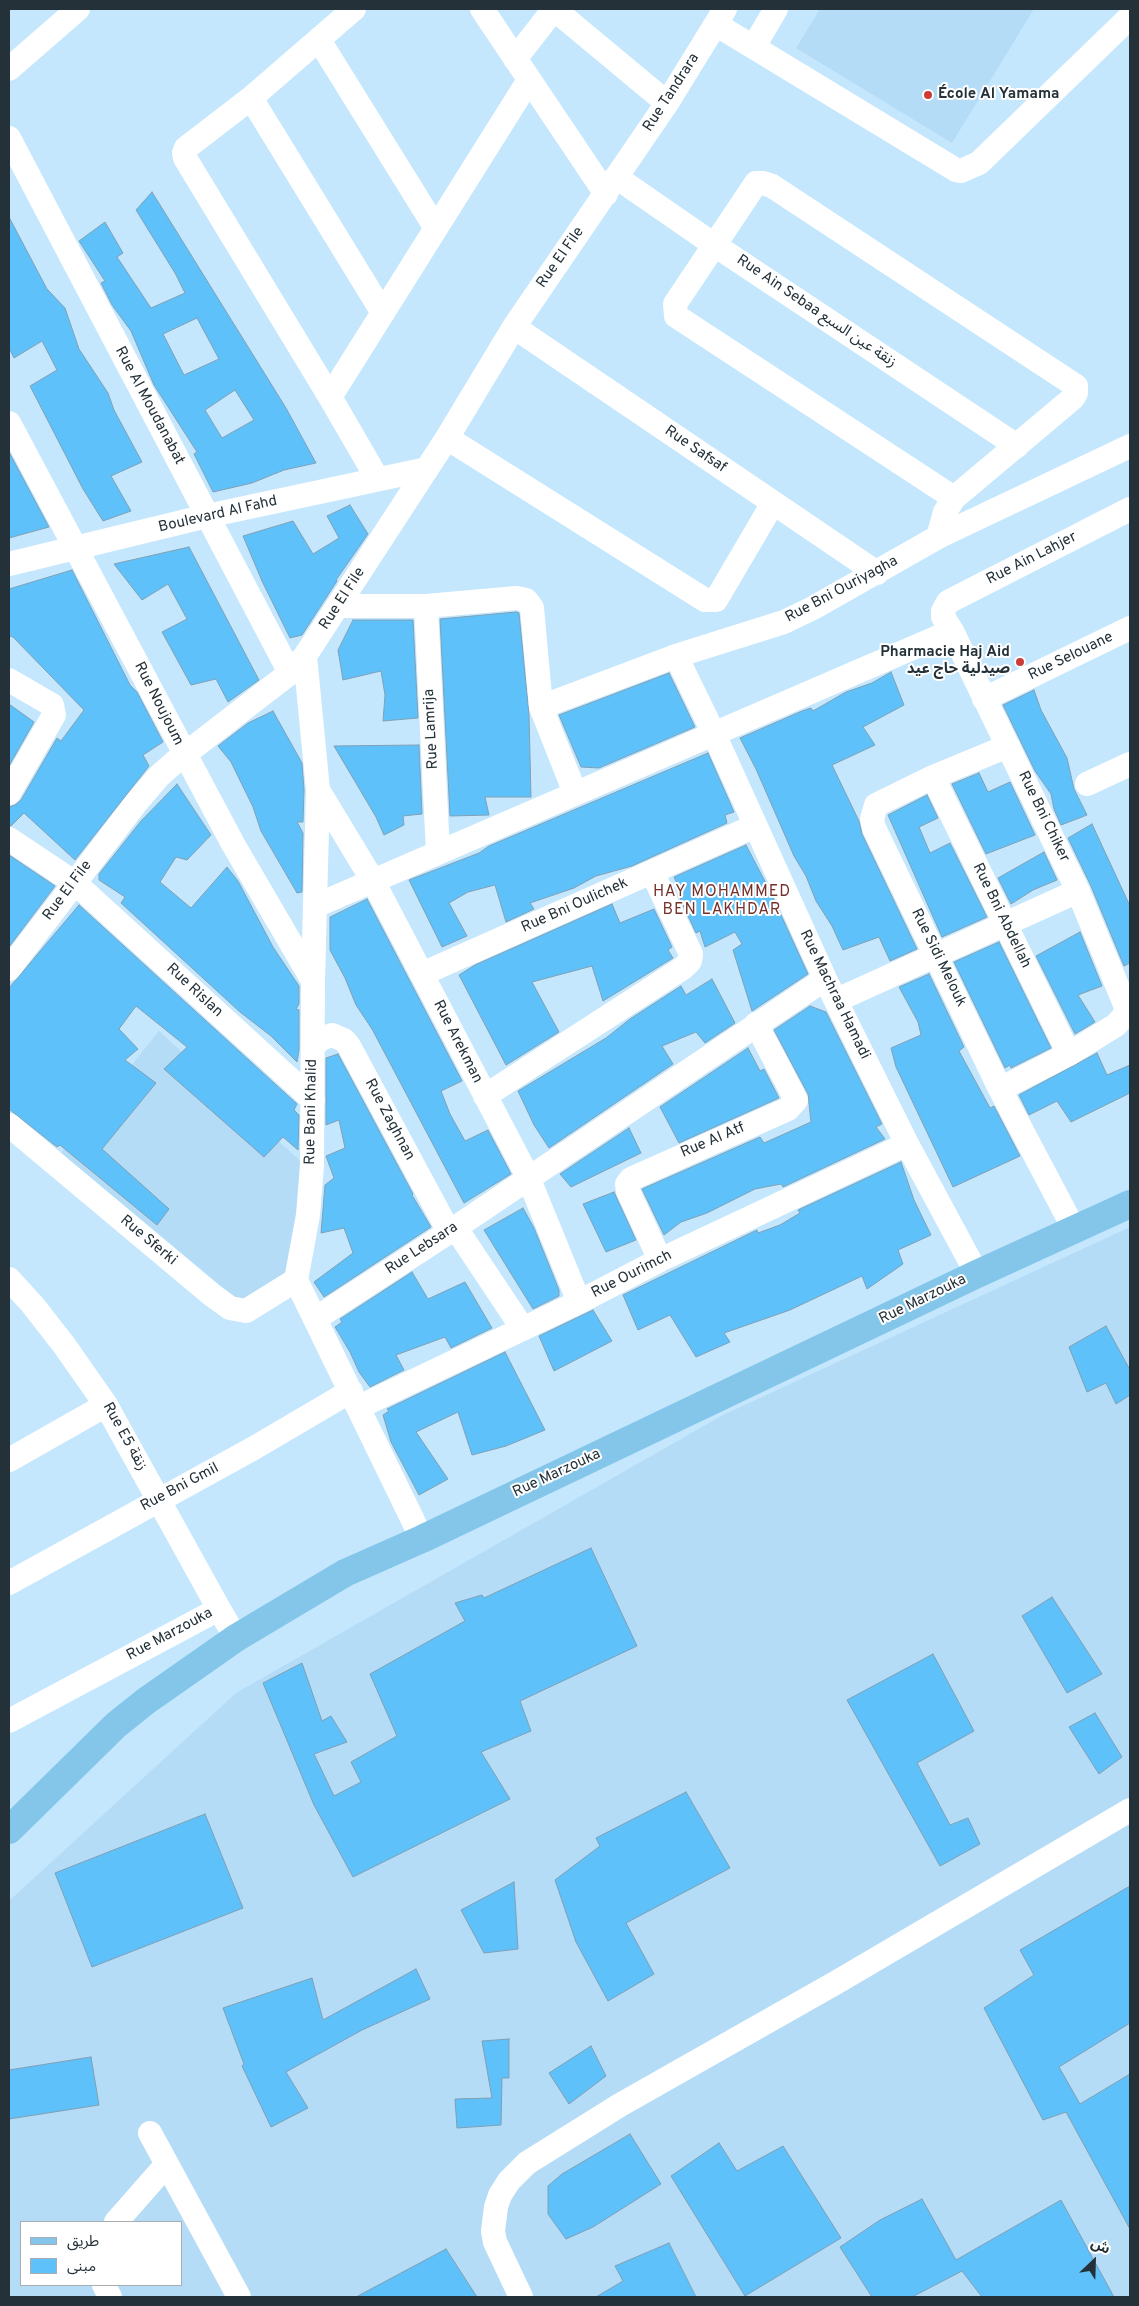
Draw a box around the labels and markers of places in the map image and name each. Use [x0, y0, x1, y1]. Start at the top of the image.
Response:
place label: École Al Yamama [938, 86, 1059, 104]
marker: École Al Yamama [922, 89, 934, 101]
place label: Pharmacie Haj Aid صيدلية حاج عيد [880, 644, 1010, 679]
marker: Pharmacie Haj Aid صيدلية حاج عيد [1014, 656, 1026, 668]

